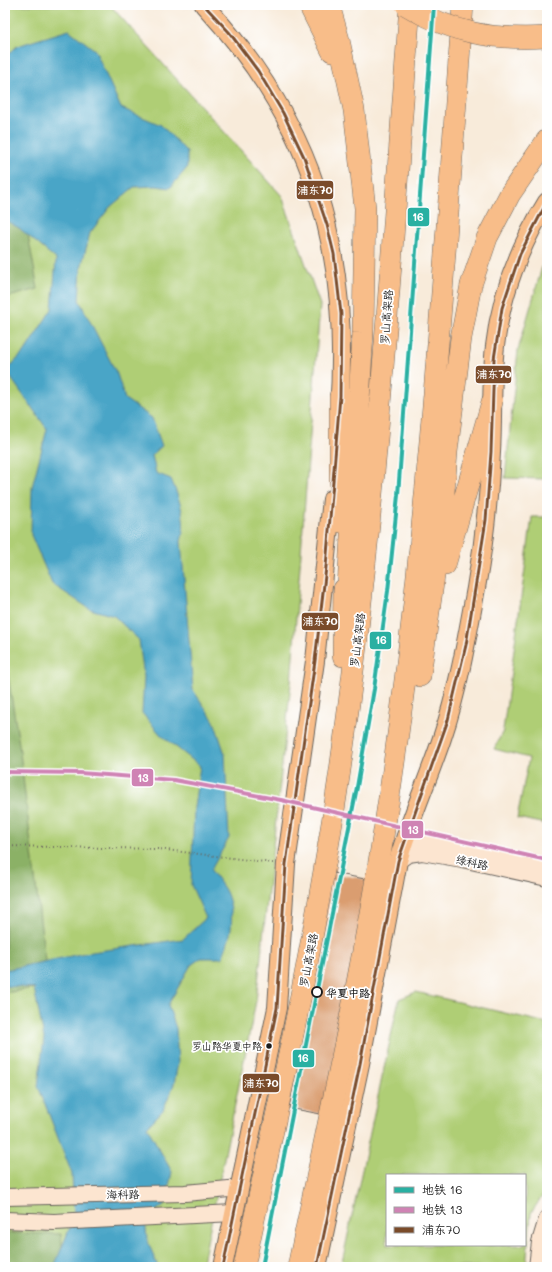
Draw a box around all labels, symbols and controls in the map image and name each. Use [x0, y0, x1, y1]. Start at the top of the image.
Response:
line badge: 浦东70 [296, 180, 334, 200]
text: 浦东70 [297, 182, 333, 197]
line badge: 16 [407, 207, 430, 227]
text: 16 [412, 209, 424, 224]
street label: 罗山高架路 [377, 289, 395, 345]
line badge: 浦东70 [475, 365, 512, 384]
text: 浦东70 [476, 366, 512, 381]
line badge: 浦东70 [301, 612, 339, 631]
street label: 罗山高架路 [346, 612, 368, 668]
text: 浦东70 [302, 613, 338, 628]
line badge: 16 [369, 631, 392, 650]
text: 16 [375, 632, 387, 647]
line badge: 13 [131, 768, 154, 787]
text: 13 [137, 770, 149, 785]
line badge: 13 [401, 820, 424, 839]
text: 13 [407, 822, 419, 837]
street label: 绿科路 [454, 851, 490, 873]
street label: 罗山高架路 [295, 932, 321, 988]
place label: 华夏中路 [326, 985, 370, 1000]
marker: 华夏中路 [311, 986, 323, 998]
place label: 罗山路华夏中路 [192, 1039, 262, 1053]
marker: 罗山路华夏中路 [264, 1041, 274, 1051]
line badge: 16 [292, 1049, 315, 1068]
text: 16 [297, 1050, 309, 1065]
line badge: 浦东70 [242, 1073, 280, 1093]
text: 浦东70 [243, 1075, 279, 1090]
legend [386, 1174, 526, 1246]
text: 地铁 16 [422, 1181, 462, 1197]
street label: 海科路 [106, 1186, 140, 1202]
text: 地铁 13 [422, 1201, 462, 1217]
text: 浦东70 [422, 1221, 461, 1237]

